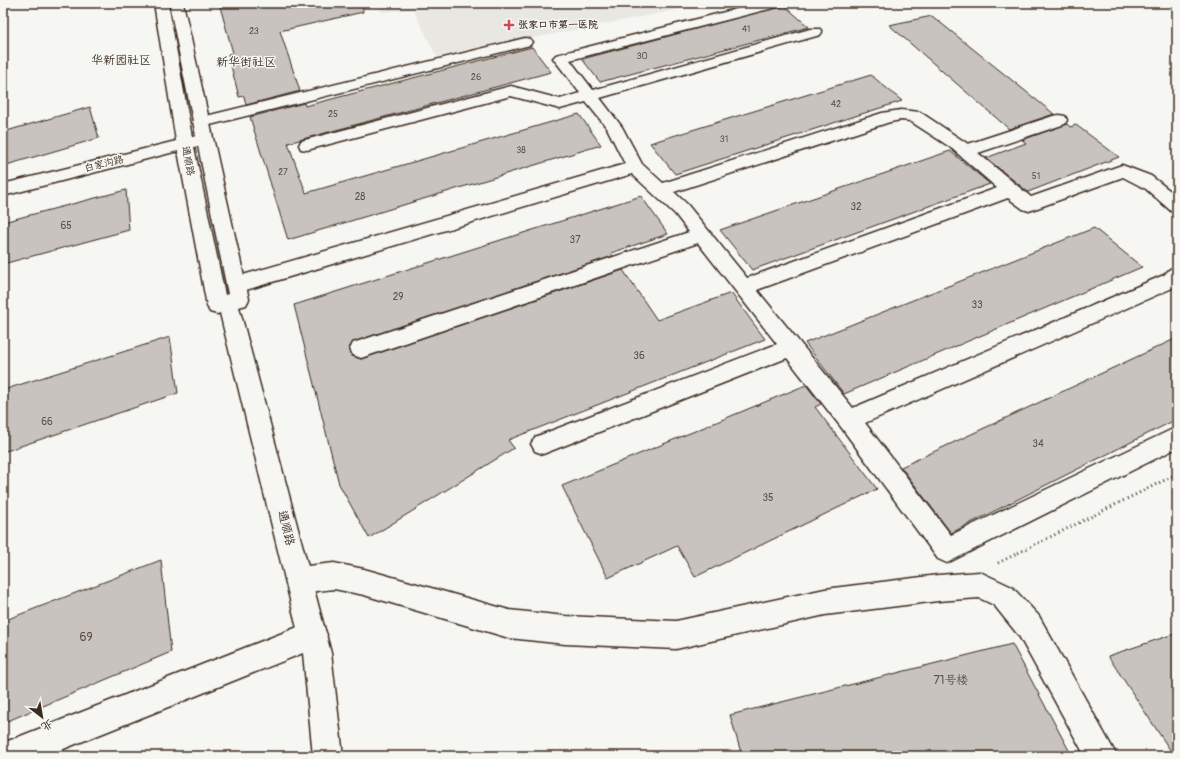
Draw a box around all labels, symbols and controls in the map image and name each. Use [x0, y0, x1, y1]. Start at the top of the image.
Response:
marker: 张家口市第一医院 [503, 19, 515, 31]
place label: 张家口市第一医院 [518, 19, 598, 31]
house number: 41 [742, 24, 750, 35]
house number: 23 [249, 26, 259, 37]
house number: 30 [636, 51, 648, 62]
district label: 华新园社区 [91, 53, 151, 68]
district label: 新华街社区 [216, 55, 276, 70]
house number: 26 [471, 72, 481, 83]
house number: 42 [831, 99, 841, 110]
house number: 25 [328, 109, 338, 120]
house number: 31 [720, 134, 728, 145]
street label: 通顺路 [179, 145, 197, 177]
house number: 38 [516, 145, 526, 156]
street label: 白家沟路 [83, 153, 125, 175]
house number: 27 [278, 167, 288, 178]
house number: 51 [1032, 171, 1040, 182]
house number: 28 [355, 191, 365, 203]
house number: 32 [850, 201, 862, 213]
house number: 65 [60, 220, 72, 232]
house number: 37 [570, 234, 581, 246]
house number: 29 [393, 291, 403, 303]
house number: 33 [971, 299, 983, 311]
house number: 36 [633, 350, 645, 362]
house number: 66 [41, 416, 53, 428]
house number: 34 [1032, 438, 1044, 450]
house number: 35 [763, 492, 774, 504]
street label: 通顺路 [274, 509, 298, 547]
house number: 69 [79, 630, 93, 645]
house number: 71号楼 [933, 673, 969, 688]
north arrow [22, 697, 62, 737]
text: 北 [39, 717, 55, 734]

